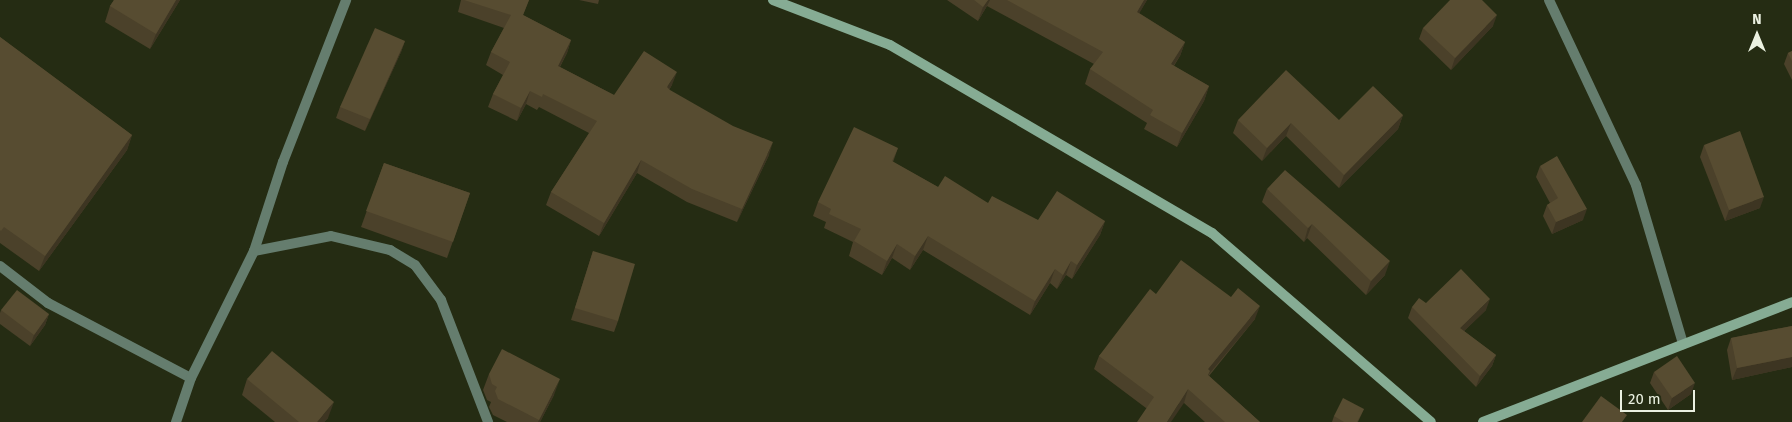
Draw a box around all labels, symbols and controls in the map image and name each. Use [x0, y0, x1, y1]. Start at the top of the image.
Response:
north arrow [1732, 10, 1782, 60]
text: N [1752, 11, 1762, 28]
scale bar [1622, 380, 1697, 412]
text: 20 m [1628, 390, 1661, 408]

